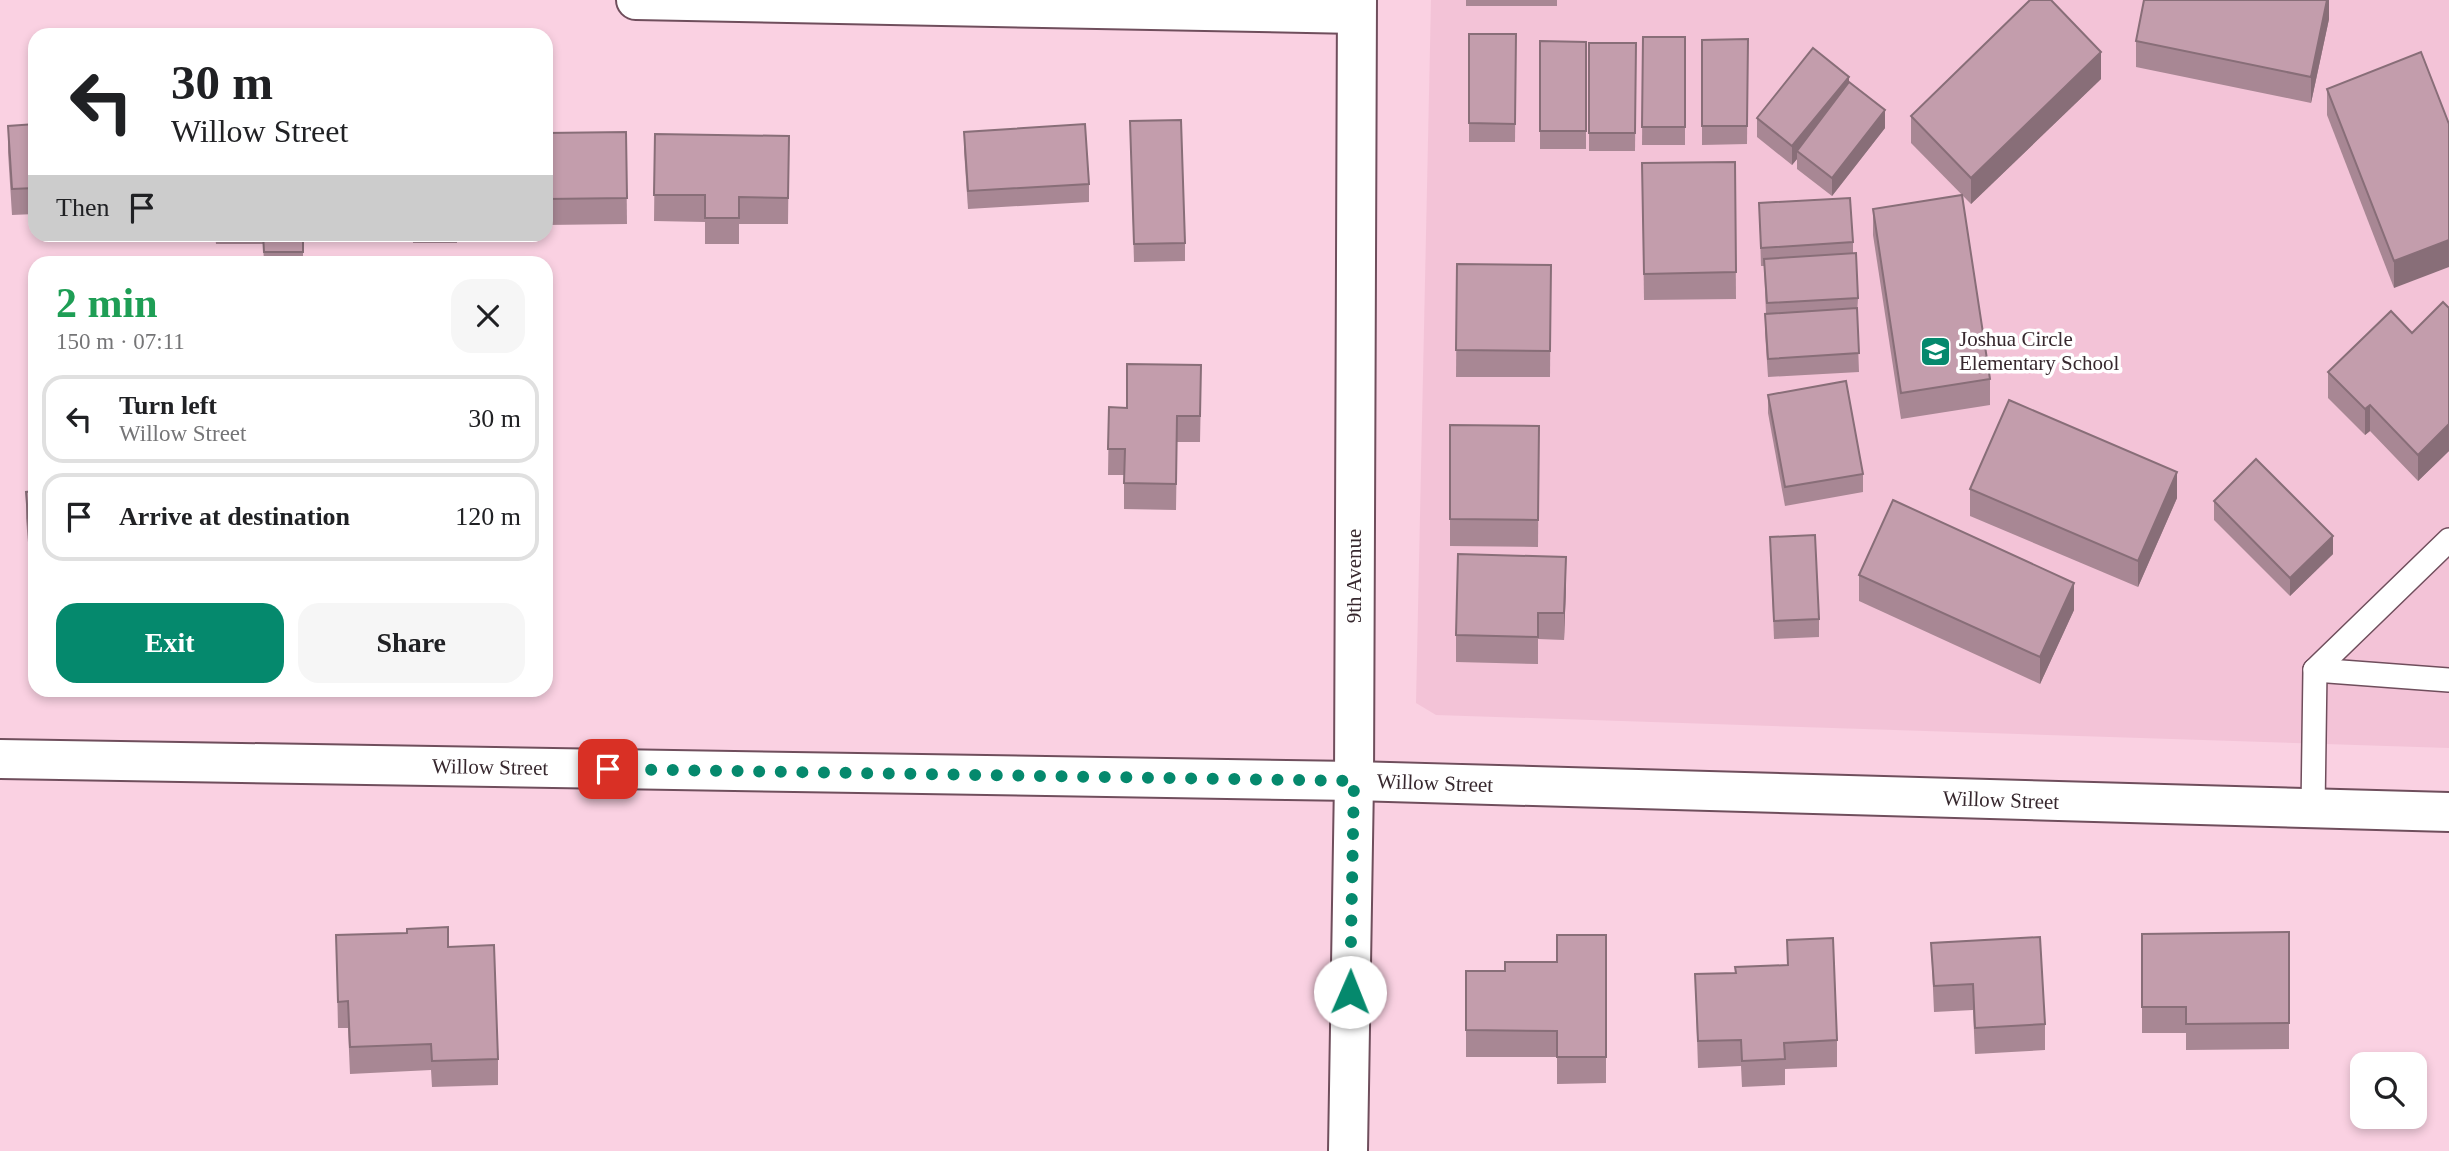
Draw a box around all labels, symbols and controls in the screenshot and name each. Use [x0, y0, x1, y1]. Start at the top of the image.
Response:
text: 30 m [171, 55, 273, 110]
icon: left [56, 56, 147, 147]
text: Willow Street [171, 113, 348, 149]
icon: arrive [123, 189, 161, 227]
text: Then [56, 193, 109, 222]
button: close [451, 279, 525, 353]
text: 2 min [56, 280, 158, 326]
place label: Joshua Circle Elementary School [1959, 327, 2120, 375]
text: 150 m · 07:11 [56, 329, 185, 354]
school or university icon: Joshua Circle Elementary School [1919, 334, 1953, 368]
text: Turn left [119, 391, 217, 420]
icon: left [60, 400, 98, 438]
text: 30 m [468, 404, 521, 433]
text: Willow Street [119, 421, 246, 446]
icon: arrive [60, 498, 98, 536]
text: Arrive at destination [119, 502, 350, 531]
text: 120 m [455, 502, 521, 531]
street label: 9th Avenue [1342, 529, 1366, 623]
button: Exit [56, 603, 284, 683]
button: Share [298, 603, 525, 683]
pin [578, 739, 638, 799]
icon: arrive [589, 750, 627, 788]
street label: Willow Street [432, 754, 549, 780]
street label: Willow Street [1376, 769, 1494, 797]
street label: Willow Street [1942, 786, 2060, 814]
position arrow [1313, 955, 1387, 1029]
map controls [2350, 1052, 2427, 1129]
button: search [2350, 1052, 2427, 1129]

